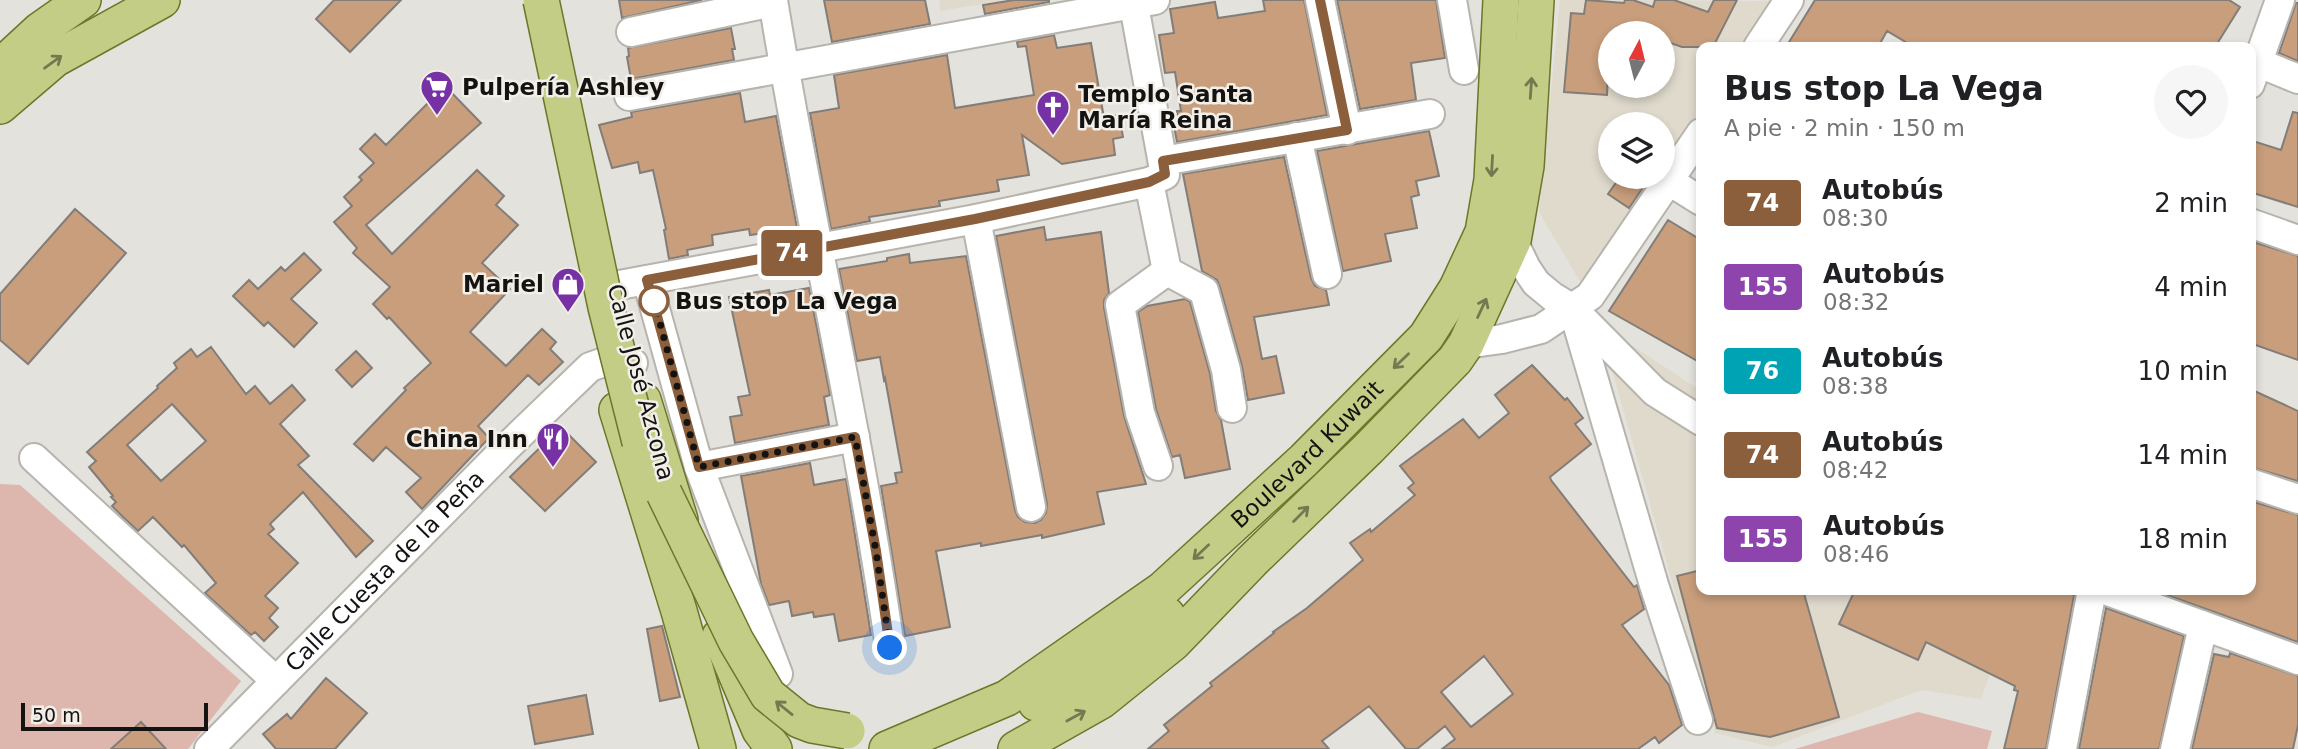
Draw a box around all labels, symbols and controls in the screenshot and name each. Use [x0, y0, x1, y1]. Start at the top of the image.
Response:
north arrow [1598, 21, 1675, 98]
map controls [1598, 21, 1675, 189]
one-way arrow [43, 55, 62, 70]
button: heart [2154, 65, 2228, 139]
supermarket icon: Pulpería Ashley [418, 68, 456, 117]
text: Bus stop La Vega [1724, 69, 2044, 108]
place label: Pulpería Ashley [462, 74, 664, 100]
one-way arrow [1525, 77, 1538, 100]
place label: Templo Santa María Reina [1078, 81, 1253, 133]
church icon: Templo Santa María Reina [1034, 88, 1072, 137]
button: layers [1598, 112, 1675, 189]
text: A pie · 2 min · 150 m [1724, 115, 1965, 141]
one-way arrow [1486, 154, 1499, 177]
text: Autobús [1822, 175, 1944, 205]
text: 2 min [2154, 188, 2228, 218]
text: 74 [1746, 189, 1779, 217]
text: 08:30 [1822, 205, 1888, 231]
line badge: 74 [760, 230, 824, 276]
text: 74 [775, 239, 809, 267]
text: Autobús [1823, 259, 1945, 289]
shop icon: Mariel [549, 265, 587, 314]
place label: Mariel [463, 271, 544, 297]
text: 4 min [2154, 272, 2228, 302]
text: 155 [1738, 273, 1788, 301]
street label: Calle José Azcona [602, 281, 680, 483]
marker: Bus stop La Vega [639, 286, 669, 316]
place label: Bus stop La Vega [675, 288, 898, 314]
text: 08:32 [1823, 289, 1889, 315]
one-way arrow [1476, 298, 1490, 319]
text: Autobús [1822, 343, 1944, 373]
one-way arrow [1393, 352, 1410, 369]
text: 10 min [2138, 356, 2228, 386]
text: 76 [1746, 357, 1779, 385]
text: 08:38 [1822, 373, 1888, 399]
street label: Boulevard Kuwait [1226, 375, 1388, 533]
restaurant icon: China Inn [534, 420, 572, 469]
place label: China Inn [406, 426, 528, 452]
text: Autobús [1822, 427, 1944, 457]
text: 14 min [2138, 440, 2228, 470]
text: 74 [1746, 441, 1779, 469]
text: 08:42 [1822, 457, 1888, 483]
street label: Calle Cuesta de la Peña [280, 465, 489, 677]
one-way arrow [1293, 505, 1310, 522]
text: Autobús [1823, 511, 1945, 541]
text: 18 min [2138, 524, 2228, 554]
text: 155 [1738, 525, 1788, 553]
text: 08:46 [1823, 541, 1889, 567]
one-way arrow [1192, 544, 1210, 560]
your location [872, 630, 907, 665]
scale bar [21, 700, 208, 732]
one-way arrow [775, 701, 793, 716]
text: 50 m [32, 704, 81, 726]
one-way arrow [1065, 709, 1086, 722]

